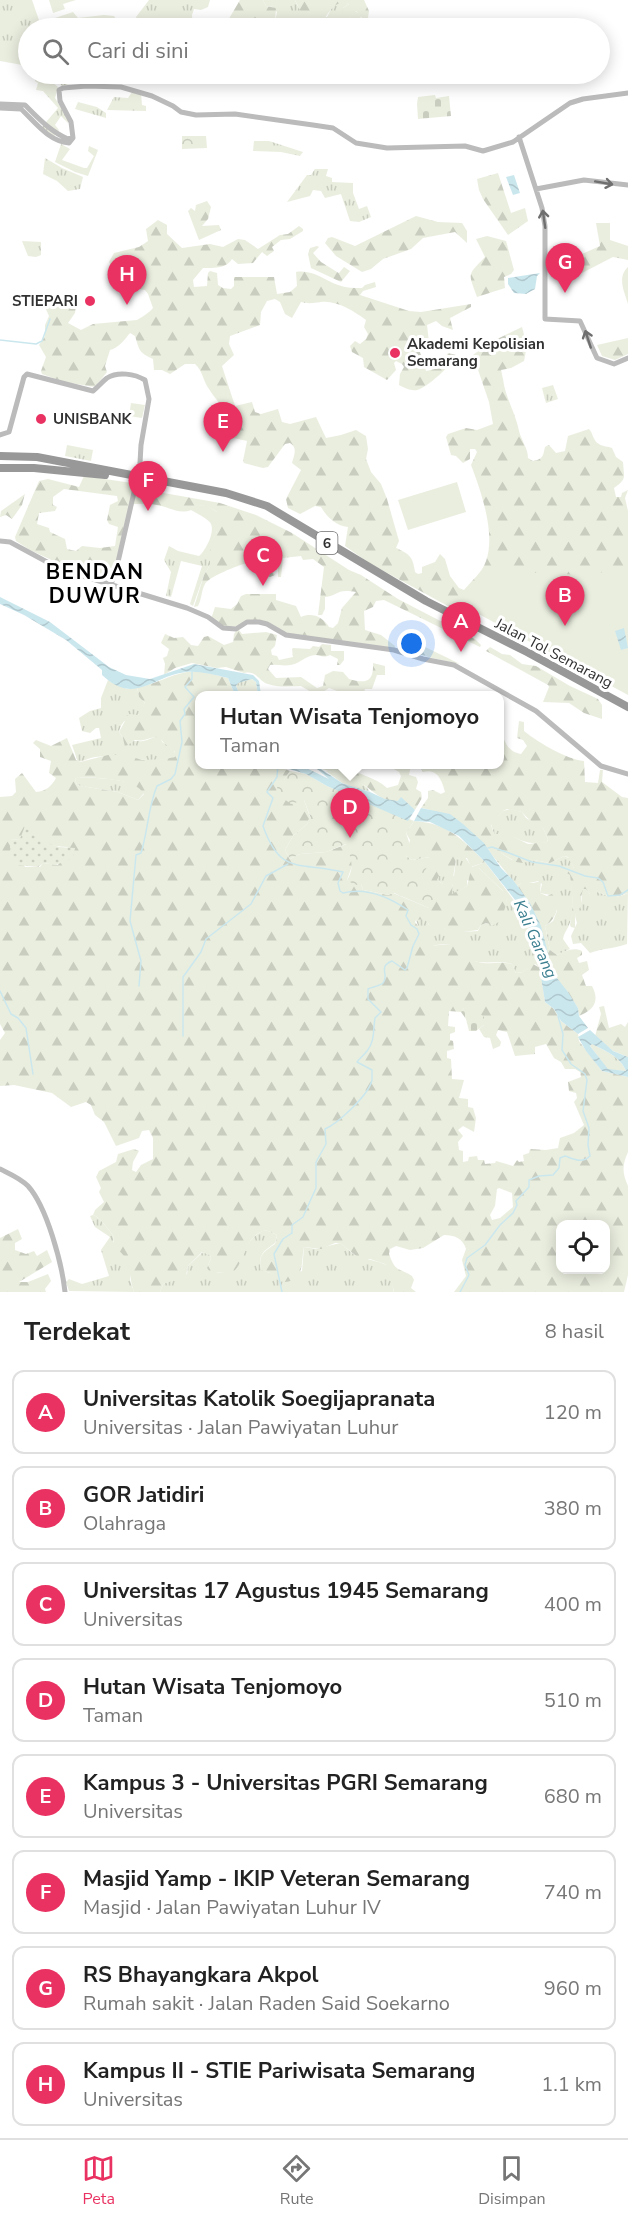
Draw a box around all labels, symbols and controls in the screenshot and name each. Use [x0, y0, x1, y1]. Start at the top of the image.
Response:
search box [18, 18, 610, 84]
icon: search [39, 35, 72, 68]
text: Cari di sini [87, 36, 189, 66]
one-way arrow [593, 178, 613, 189]
one-way arrow [538, 210, 549, 229]
pin: G [546, 244, 584, 293]
pin: H [108, 256, 146, 305]
place label: STIEPARI [12, 291, 78, 311]
marker: STIEPARI [83, 294, 97, 308]
one-way arrow [582, 330, 593, 349]
place label: Akademi Kepolisian Semarang [407, 334, 545, 371]
marker: Akademi Kepolisian Semarang [388, 346, 402, 360]
pin: E [204, 402, 242, 452]
place label: UNISBANK [53, 409, 133, 429]
marker: UNISBANK [34, 412, 48, 426]
pin: F [128, 462, 168, 511]
road number: 6 [316, 532, 338, 554]
pin: C [244, 536, 282, 586]
district label: BENDAN DUWUR [46, 558, 144, 610]
pin: B [546, 576, 584, 626]
pin: A [442, 602, 480, 652]
street label: Jalan Tol Semarang [491, 613, 616, 692]
your location [397, 629, 426, 658]
popup [195, 691, 504, 769]
text: Hutan Wisata Tenjomoyo [220, 702, 479, 732]
text: Taman [220, 732, 280, 759]
pin: D [330, 788, 370, 838]
water label: Kali Garang [508, 896, 562, 982]
map controls [556, 1220, 610, 1274]
button: locate [556, 1220, 610, 1274]
text: Terdekat [24, 1314, 130, 1349]
text: 8 hasil [545, 1318, 604, 1345]
text: Universitas Katolik Soegijapranata [83, 1384, 435, 1414]
text: A [38, 1399, 53, 1426]
text: 120 m [544, 1399, 602, 1426]
text: Universitas · Jalan Pawiyatan Luhur [83, 1414, 398, 1441]
text: GOR Jatidiri [83, 1480, 204, 1510]
text: B [39, 1495, 52, 1522]
text: 380 m [544, 1495, 602, 1522]
text: Olahraga [83, 1510, 166, 1537]
text: Universitas 17 Agustus 1945 Semarang [83, 1576, 489, 1606]
text: C [39, 1591, 52, 1618]
text: 400 m [544, 1591, 602, 1618]
text: Universitas [83, 1606, 183, 1633]
text: Hutan Wisata Tenjomoyo [83, 1672, 342, 1702]
text: D [38, 1687, 53, 1714]
text: 510 m [544, 1687, 602, 1714]
text: Taman [83, 1702, 143, 1729]
text: Kampus 3 - Universitas PGRI Semarang [83, 1768, 488, 1798]
text: E [40, 1783, 51, 1810]
text: 680 m [544, 1783, 602, 1810]
text: Universitas [83, 1798, 183, 1825]
text: Masjid Yamp - IKIP Veteran Semarang [83, 1864, 470, 1894]
text: F [40, 1879, 51, 1906]
text: 740 m [544, 1879, 602, 1906]
text: Masjid · Jalan Pawiyatan Luhur IV [83, 1894, 381, 1921]
text: RS Bhayangkara Akpol [83, 1960, 319, 1990]
text: G [38, 1975, 53, 2002]
text: 960 m [544, 1975, 602, 2002]
text: Rumah sakit · Jalan Raden Said Soekarno [83, 1990, 450, 2017]
text: Kampus II - STIE Pariwisata Semarang [83, 2056, 475, 2086]
text: H [38, 2071, 53, 2098]
text: 1.1 km [541, 2071, 602, 2098]
text: Universitas [83, 2086, 183, 2113]
tab: Peta [82, 2152, 115, 2210]
tab: Rute [280, 2152, 314, 2210]
tab: Disimpan [478, 2152, 546, 2210]

